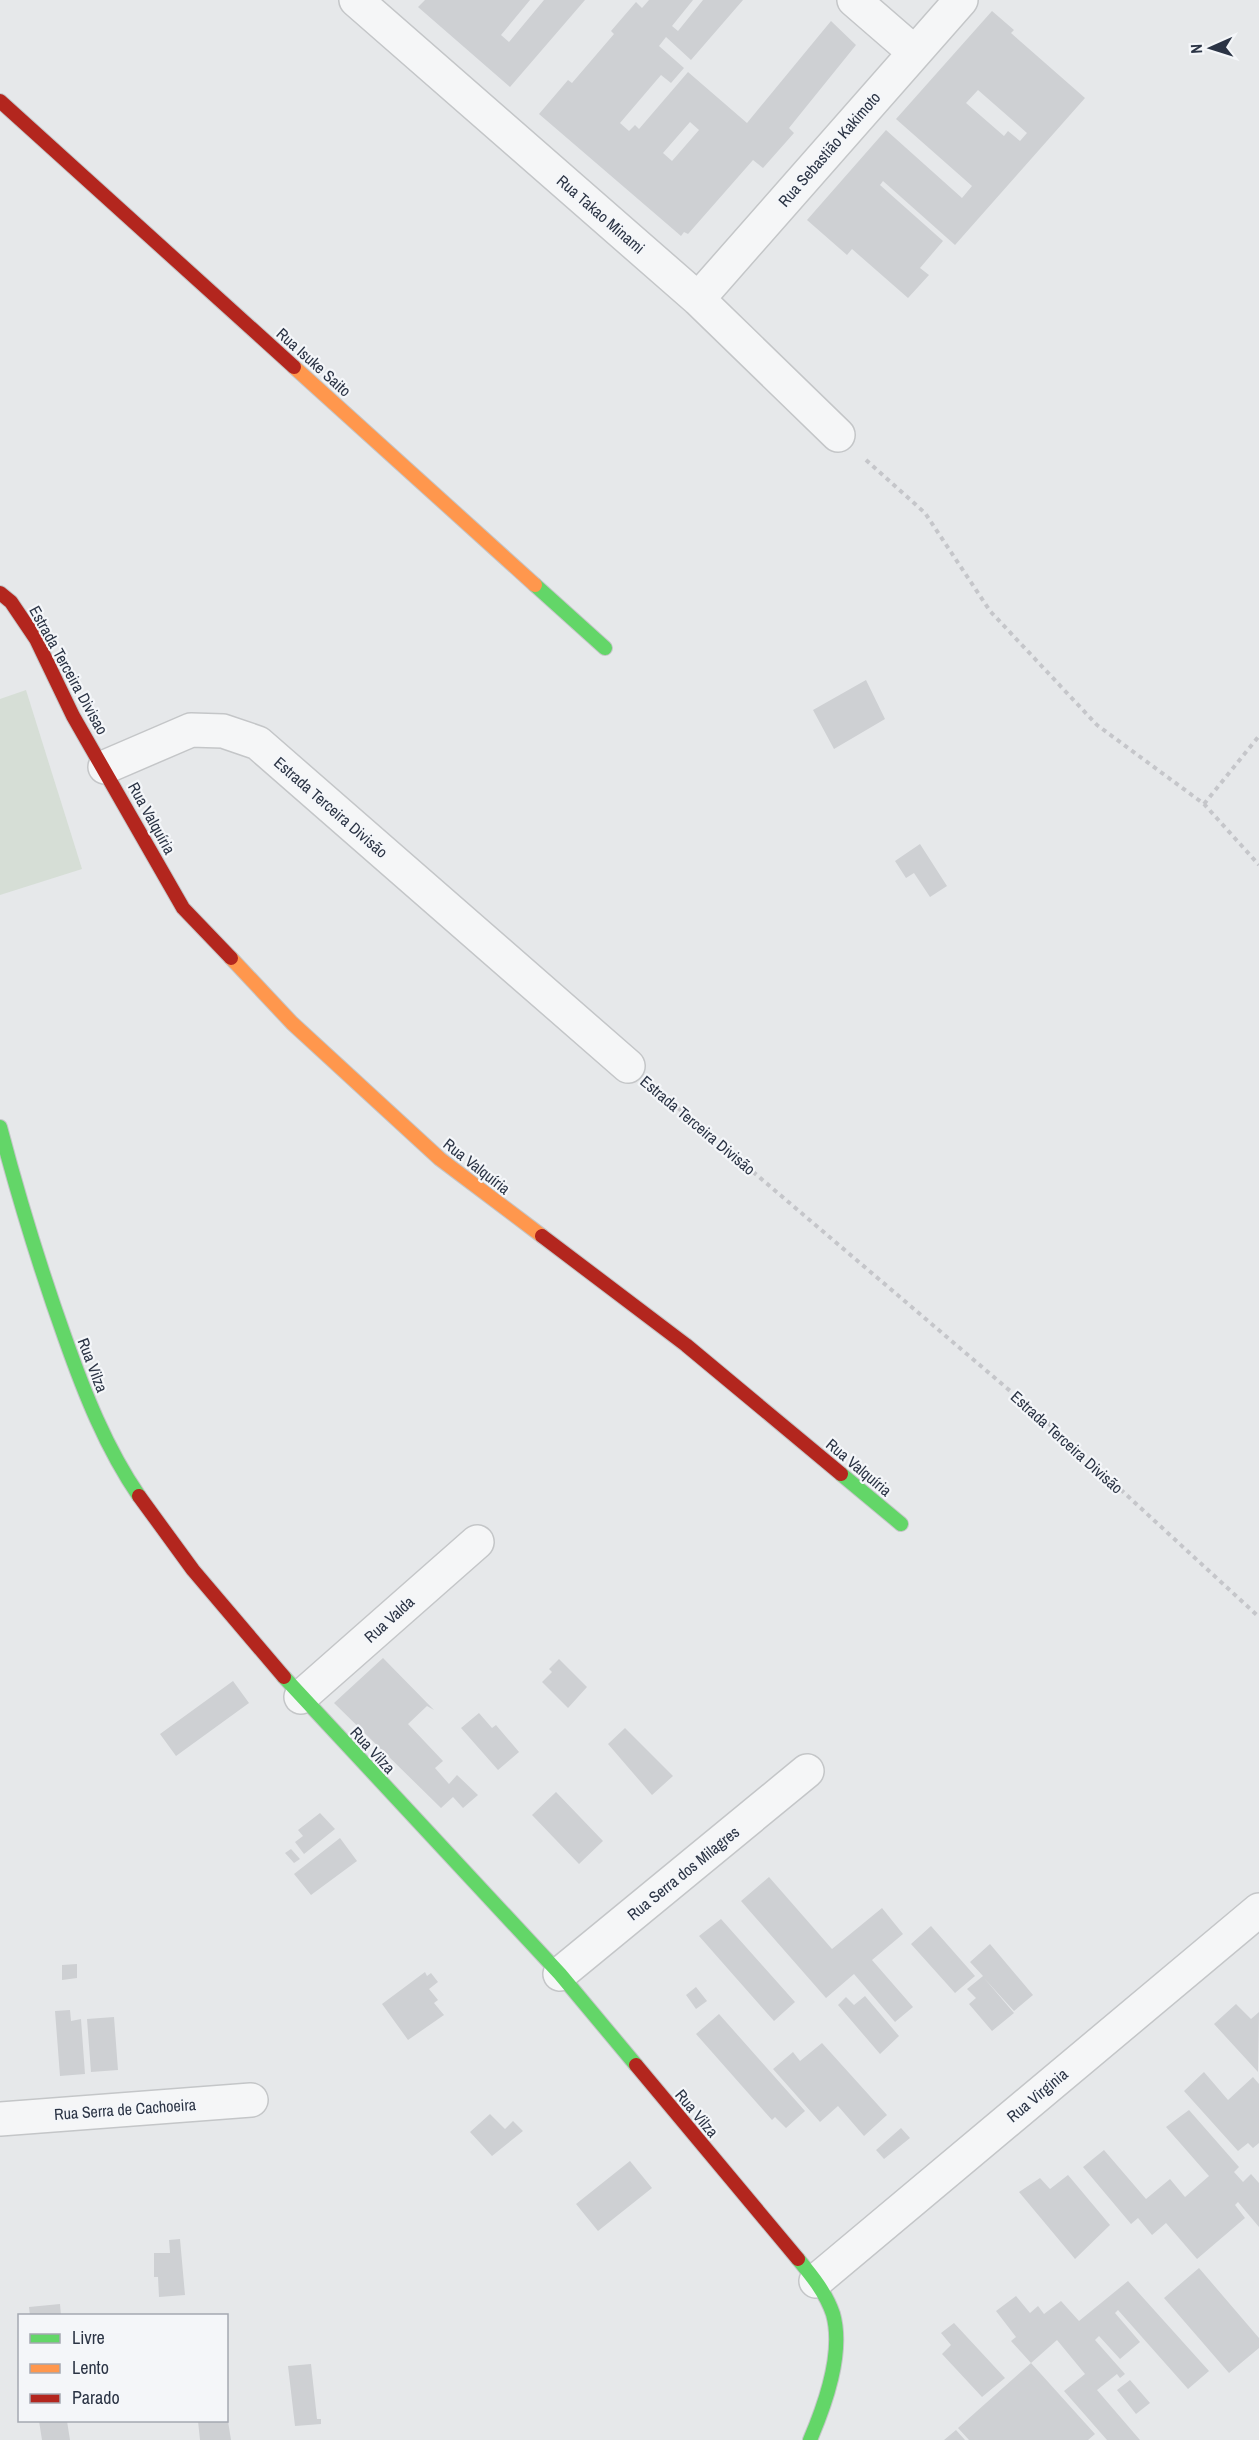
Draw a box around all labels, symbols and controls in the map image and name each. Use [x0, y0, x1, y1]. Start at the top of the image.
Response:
north arrow [1181, 18, 1241, 78]
text: N [1185, 43, 1207, 54]
street label: Rua Sebastião Kakimoto [773, 87, 885, 211]
street label: Rua Takao Minami [552, 170, 650, 258]
street label: Rua Isuke Saito [272, 323, 356, 401]
street label: Estrada Terceira Divisao [24, 602, 114, 738]
street label: Estrada Terceira Divisão [269, 751, 393, 863]
street label: Rua Valquíria [123, 778, 181, 859]
street label: Estrada Terceira Divisão [636, 1070, 760, 1180]
street label: Rua Valquíria [439, 1133, 516, 1200]
street label: Rua Vilza [73, 1335, 114, 1396]
street label: Estrada Terceira Divisão [1006, 1386, 1128, 1498]
street label: Rua Valquíria [822, 1433, 897, 1501]
street label: Rua Valda [359, 1590, 419, 1647]
street label: Rua Vilza [346, 1722, 401, 1779]
street label: Rua Serra dos Milagres [622, 1821, 744, 1925]
street label: Rua Virginia [1002, 2063, 1073, 2127]
street label: Rua Vilza [670, 2084, 724, 2142]
street label: Rua Serra de Cachoeira [53, 2093, 197, 2125]
legend [18, 2314, 228, 2422]
text: Livre [72, 2325, 105, 2350]
text: Lento [72, 2355, 109, 2380]
text: Parado [72, 2385, 120, 2410]

